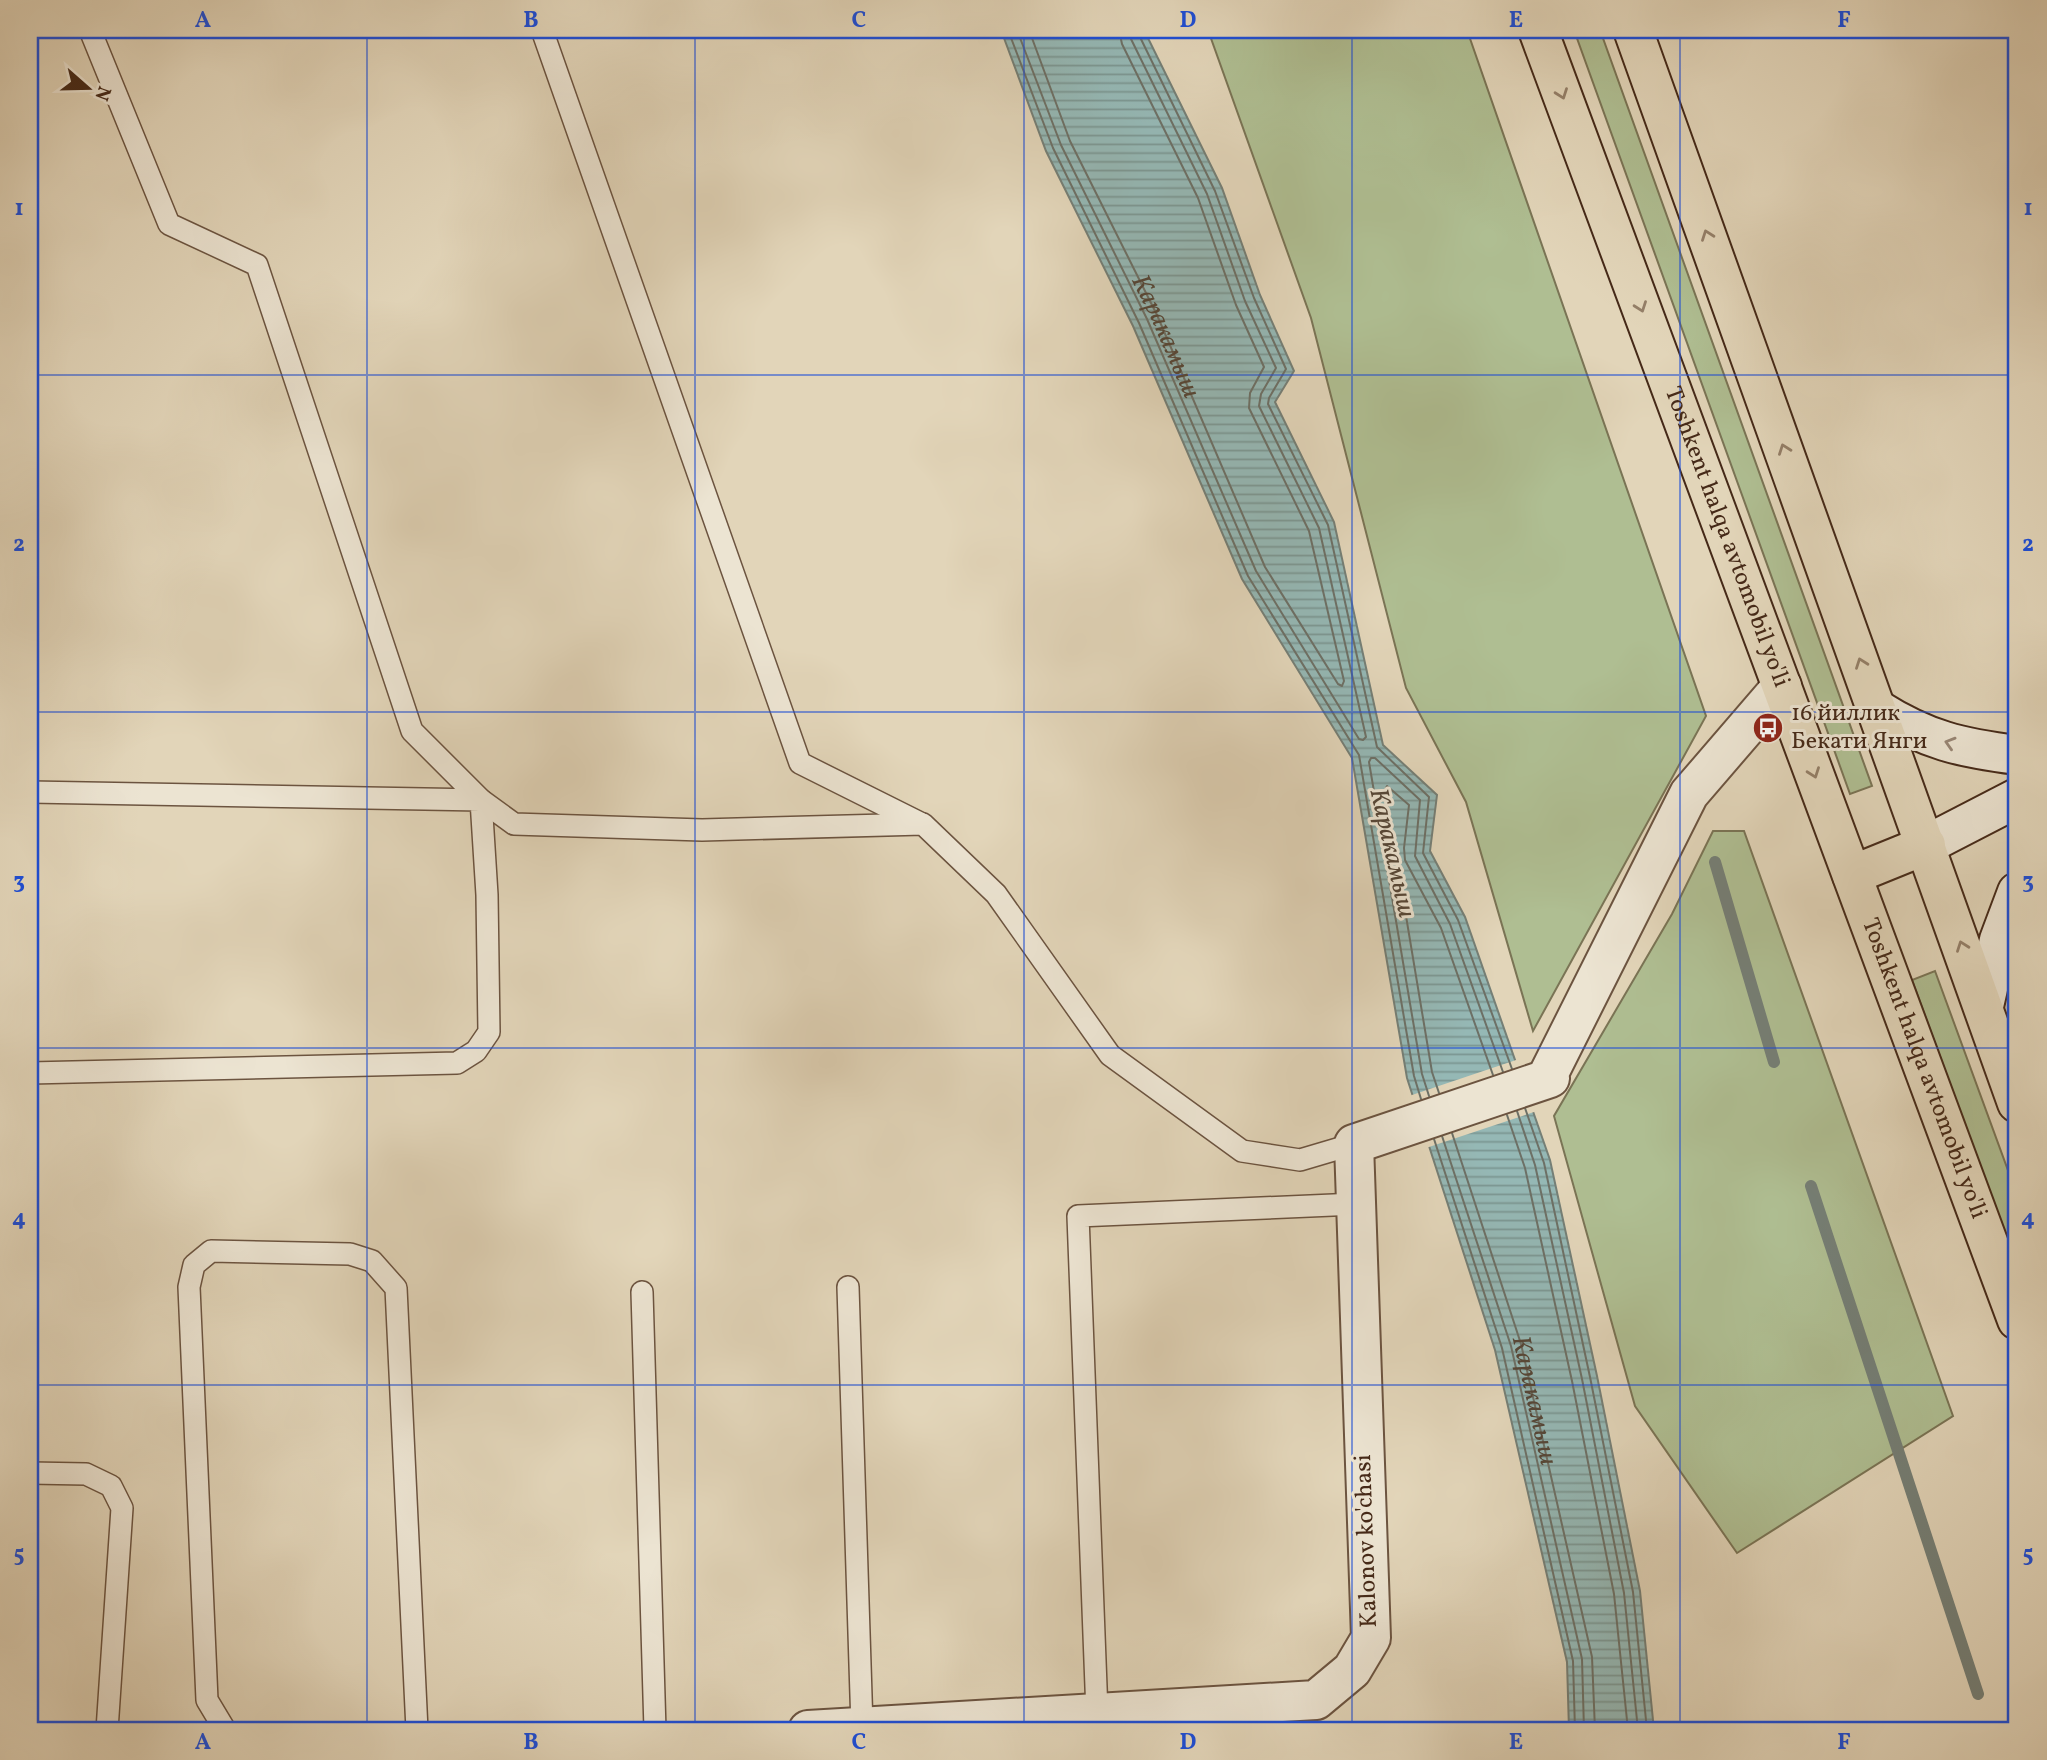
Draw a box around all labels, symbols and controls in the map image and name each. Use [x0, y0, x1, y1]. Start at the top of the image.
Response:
text: A [195, 5, 211, 37]
text: B [523, 5, 539, 37]
text: C [852, 5, 866, 37]
text: D [1180, 5, 1197, 37]
text: E [1509, 5, 1523, 37]
text: F [1837, 5, 1851, 37]
north arrow [52, 52, 122, 122]
text: N [87, 82, 117, 104]
one-way arrow [1554, 87, 1568, 99]
text: 1 [14, 193, 24, 225]
text: 1 [2023, 193, 2033, 225]
one-way arrow [1701, 229, 1715, 241]
water label: Каракамыш [1122, 269, 1209, 404]
one-way arrow [1633, 300, 1647, 313]
street label: Toshkent halqa avtomobil yo'li [1655, 382, 1798, 692]
one-way arrow [1778, 443, 1792, 455]
text: 2 [13, 529, 25, 561]
text: 2 [2022, 529, 2034, 561]
one-way arrow [1855, 657, 1869, 669]
place label: 16 йиллик Бекати Янги [1791, 697, 1927, 759]
bus stop icon: 16 йиллик Бекати Янги [1751, 711, 1785, 745]
one-way arrow [1944, 737, 1956, 752]
one-way arrow [1806, 766, 1820, 778]
water label: Каракамыш [1360, 785, 1424, 921]
text: 3 [13, 866, 25, 898]
text: 3 [2022, 866, 2034, 898]
street label: Toshkent halqa avtomobil yo'li [1852, 913, 1995, 1224]
one-way arrow [1956, 941, 1970, 953]
text: 4 [12, 1203, 26, 1235]
text: 4 [2021, 1203, 2035, 1235]
water label: Каракамыш [1502, 1332, 1566, 1469]
street label: Kalonov ko'chasi [1347, 1454, 1387, 1628]
text: 5 [13, 1539, 25, 1571]
text: 5 [2022, 1539, 2034, 1571]
text: A [195, 1727, 211, 1759]
text: B [523, 1727, 539, 1759]
text: C [852, 1727, 866, 1759]
text: D [1180, 1727, 1197, 1759]
text: E [1509, 1727, 1523, 1759]
text: F [1837, 1727, 1851, 1759]

